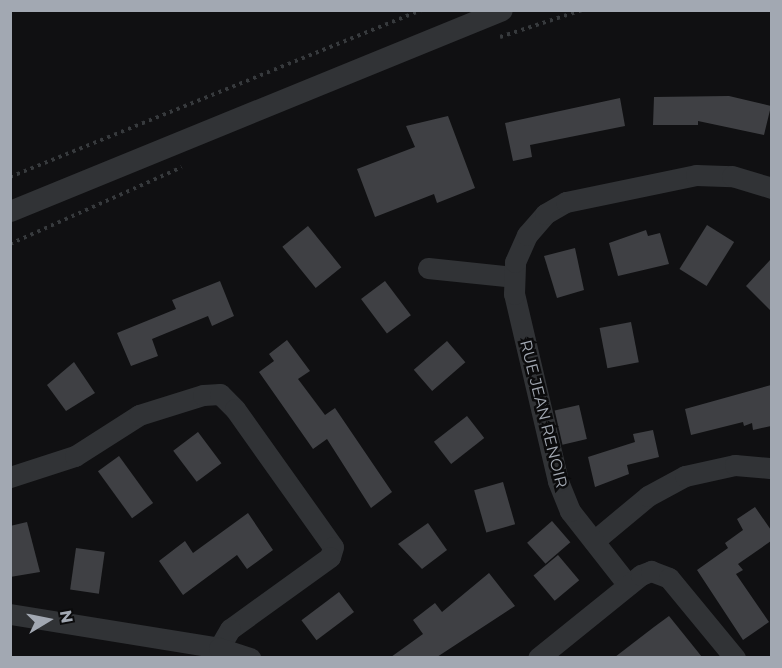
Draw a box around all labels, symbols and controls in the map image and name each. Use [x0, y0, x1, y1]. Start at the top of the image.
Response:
street label: RUE JEAN RENOIR [515, 338, 571, 490]
north arrow [18, 590, 78, 650]
text: N [56, 609, 77, 625]

